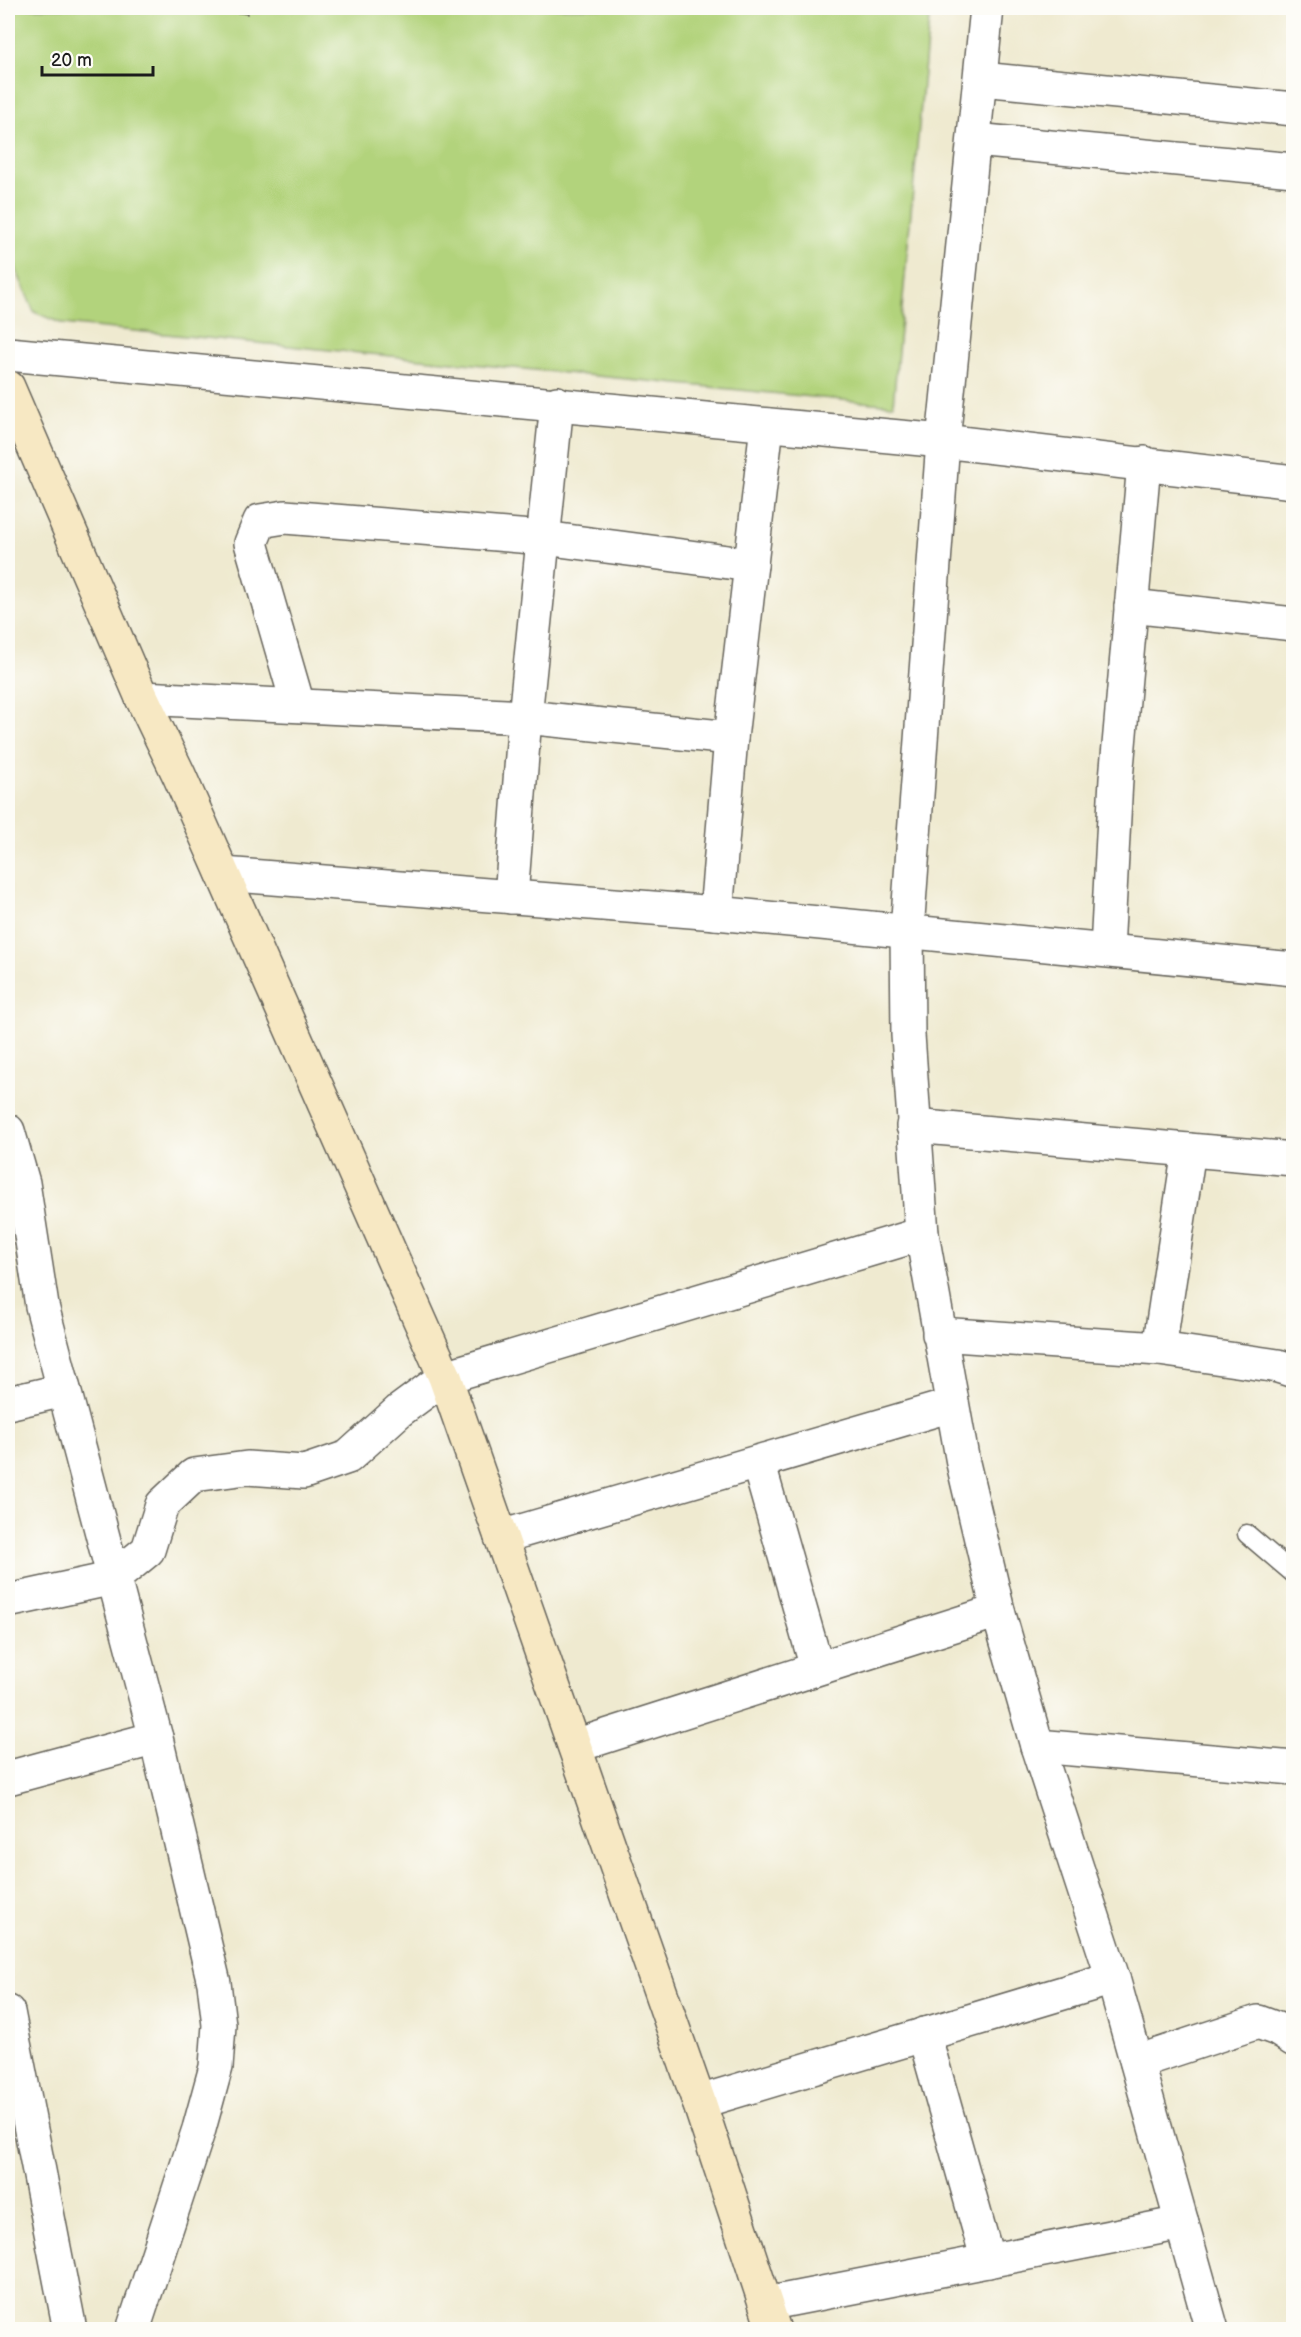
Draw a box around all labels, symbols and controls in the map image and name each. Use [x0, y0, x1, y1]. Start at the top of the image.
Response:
scale bar [42, 39, 153, 77]
text: 20 m [51, 50, 92, 71]

